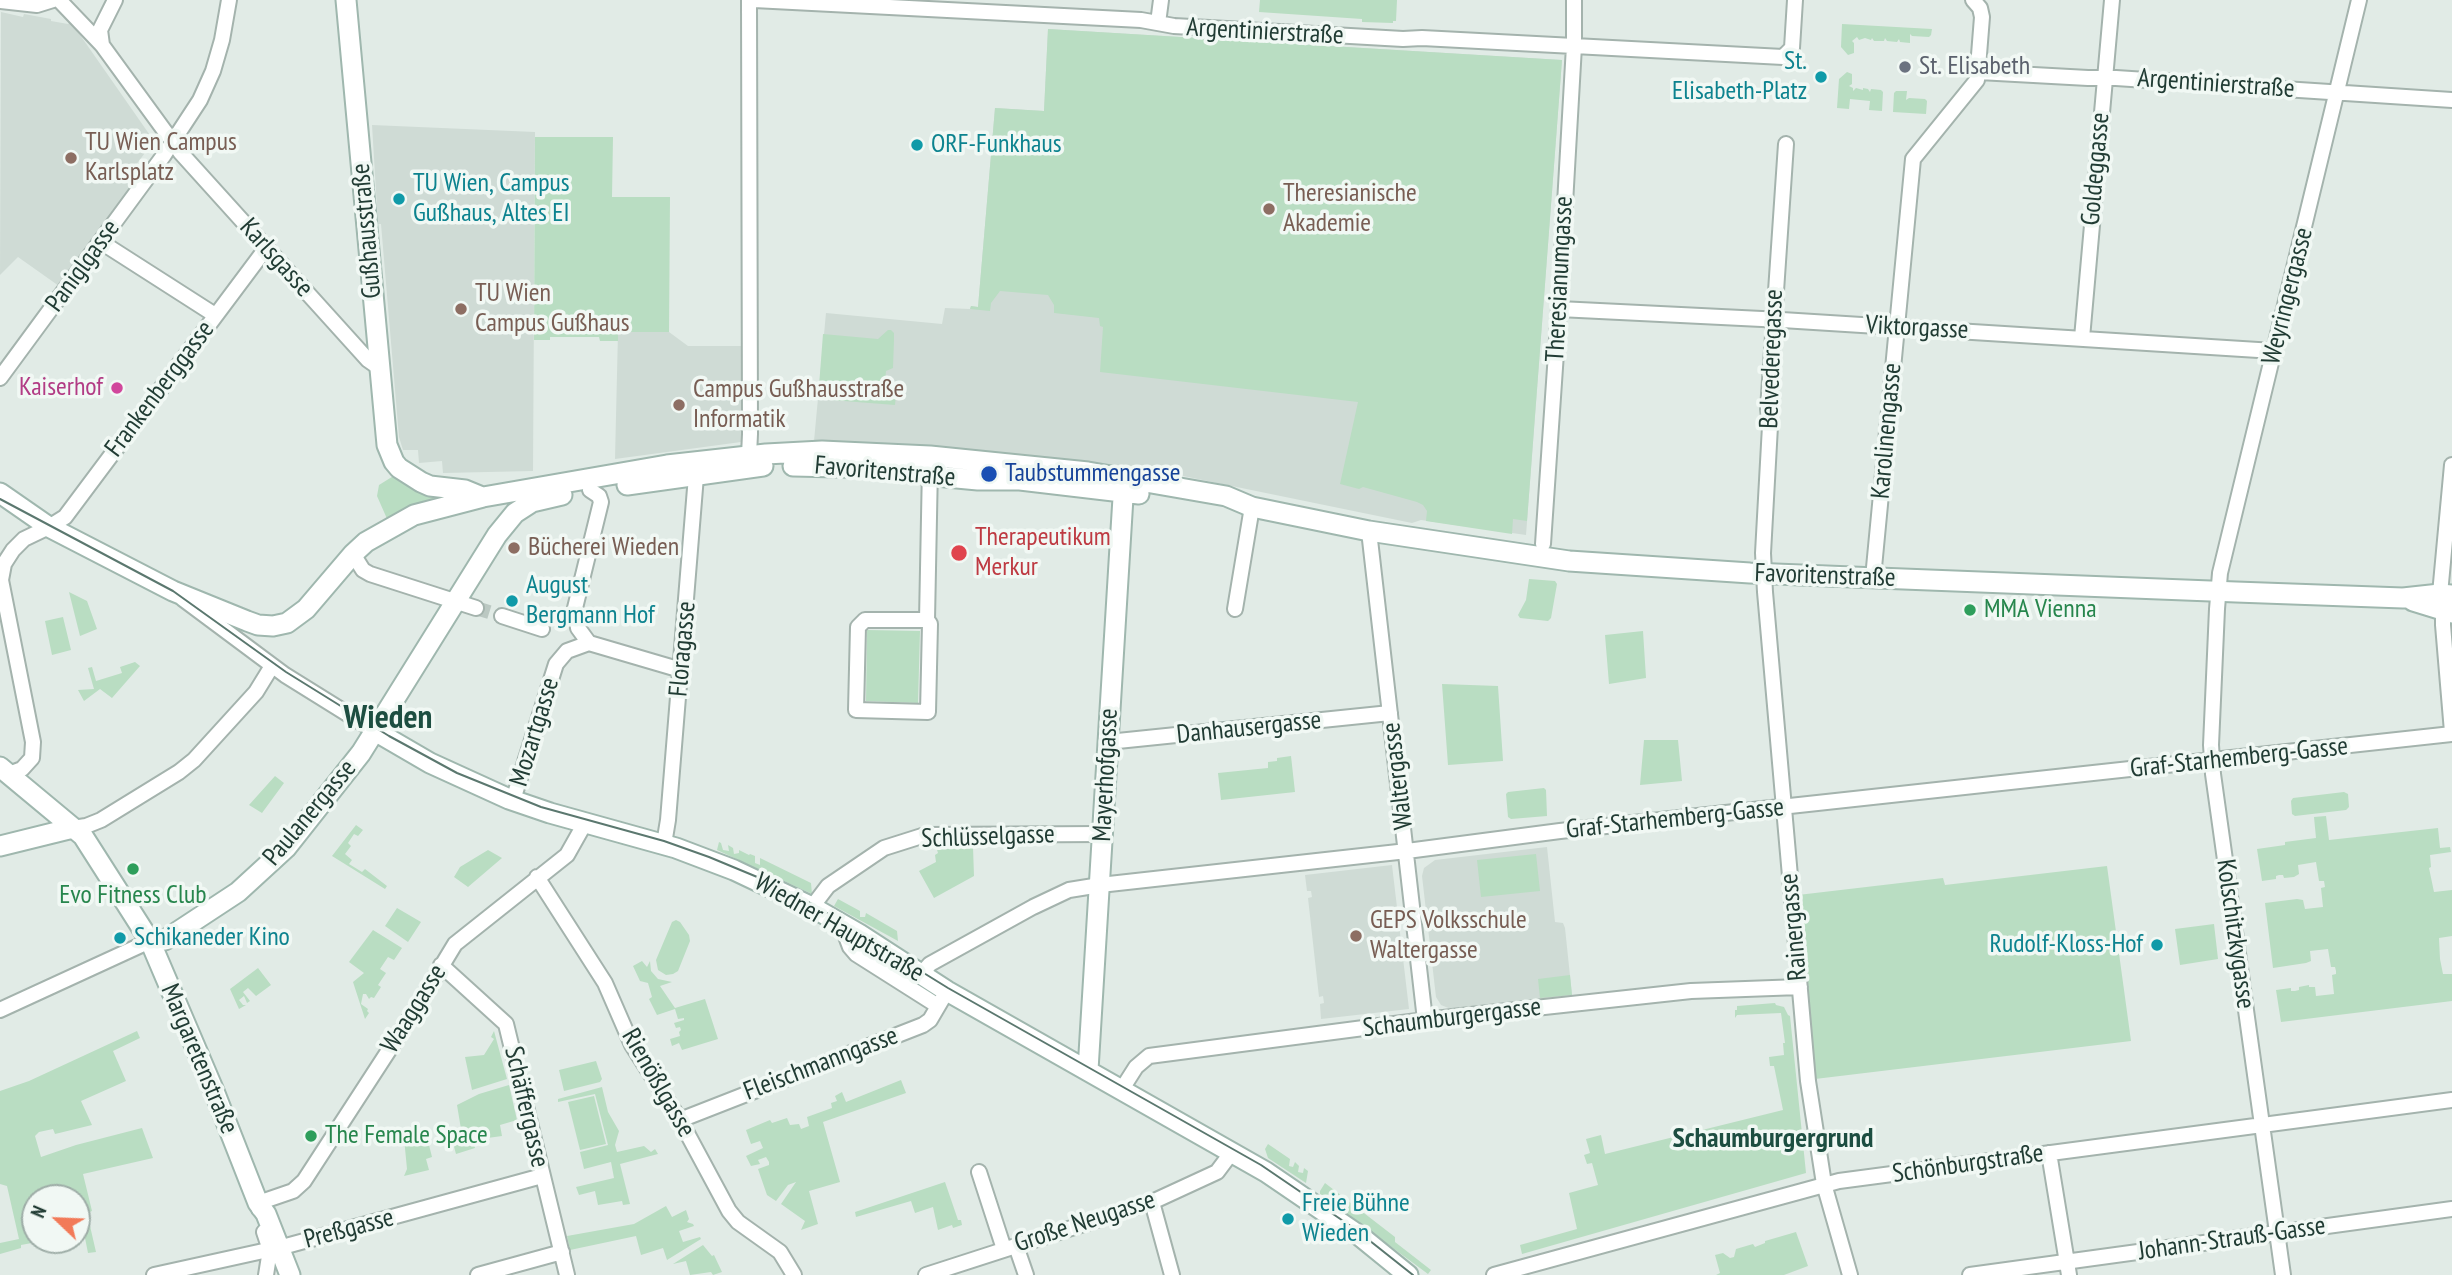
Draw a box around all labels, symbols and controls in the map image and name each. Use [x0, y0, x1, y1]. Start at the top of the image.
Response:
street label: Argentinierstraße [1186, 12, 1344, 52]
place label: St. Elisabeth-Platz [1672, 46, 1807, 108]
place label: St. Elisabeth [1919, 51, 2030, 83]
marker: St. Elisabeth [1897, 59, 1913, 75]
street label: Argentinierstraße [2136, 63, 2296, 105]
marker: St. Elisabeth-Platz [1813, 69, 1829, 85]
street label: Goldeggasse [2076, 111, 2116, 227]
place label: TU Wien Campus Karlsplatz [85, 127, 237, 188]
place label: ORF-Funkhaus [931, 129, 1061, 161]
marker: ORF-Funkhaus [909, 137, 925, 153]
marker: TU Wien Campus Karlsplatz [63, 150, 79, 166]
street label: Gußhausstraße [346, 162, 388, 300]
place label: TU Wien, Campus Gußhaus, Altes EI [413, 168, 570, 230]
place label: Theresianische Akademie [1283, 178, 1417, 240]
marker: TU Wien, Campus Gußhaus, Altes EI [391, 191, 407, 207]
street label: Theresianumgasse [1540, 195, 1580, 363]
marker: Theresianische Akademie [1261, 201, 1277, 217]
street label: Karlsgasse [233, 212, 319, 304]
street label: Paniglgasse [39, 214, 127, 318]
street label: Weyringergasse [2256, 224, 2320, 368]
place label: TU Wien Campus Gußhaus [475, 278, 629, 340]
street label: Belvederegasse [1754, 289, 1790, 429]
marker: TU Wien Campus Gußhaus [453, 301, 469, 317]
street label: Viktorgasse [1865, 310, 1969, 346]
street label: Frankenberggasse [99, 315, 221, 463]
street label: Karolinengasse [1866, 362, 1908, 500]
place label: Kaiserhof [19, 372, 103, 404]
place label: Campus Gußhausstraße Informatik [693, 374, 904, 436]
marker: Kaiserhof [109, 380, 125, 396]
marker: Campus Gußhausstraße Informatik [671, 397, 687, 413]
street label: Favoritenstraße [813, 450, 957, 494]
place label: Taubstummengasse [1005, 458, 1181, 490]
marker: Taubstummengasse [979, 464, 999, 484]
place label: Therapeutikum Merkur [975, 522, 1111, 584]
place label: Bücherei Wieden [528, 532, 679, 564]
marker: Bücherei Wieden [506, 540, 522, 556]
marker: Therapeutikum Merkur [949, 543, 969, 563]
street label: Favoritenstraße [1754, 558, 1896, 594]
place label: August Bergmann Hof [526, 570, 655, 632]
marker: August Bergmann Hof [504, 593, 520, 609]
place label: MMA Vienna [1984, 594, 2097, 626]
street label: Floragasse [663, 600, 703, 698]
marker: MMA Vienna [1962, 602, 1978, 618]
street label: Mozartgasse [504, 674, 566, 790]
district label: Wieden [344, 699, 432, 739]
street label: Danhausergasse [1175, 705, 1323, 751]
street label: Mayerhofgasse [1087, 708, 1125, 842]
street label: Waltergasse [1376, 721, 1420, 831]
street label: Graf-Starhemberg-Gasse [2129, 731, 2349, 785]
street label: Paulanergasse [257, 754, 363, 872]
street label: Graf-Starhemberg-Gasse [1565, 792, 1785, 846]
street label: Schlüsselgasse [921, 819, 1055, 855]
street label: Kolschitzkygasse [2209, 857, 2261, 1011]
marker: Evo Fitness Club [125, 861, 141, 877]
street label: Wiedner Hauptstraße [749, 867, 929, 989]
street label: Rainergasse [1774, 872, 1814, 982]
place label: Evo Fitness Club [59, 880, 207, 912]
place label: GEPS Volksschule Waltergasse [1370, 905, 1527, 967]
place label: Schikaneder Kino [134, 922, 290, 954]
marker: GEPS Volksschule Waltergasse [1348, 928, 1364, 944]
place label: Rudolf-Kloss-Hof [1990, 929, 2143, 961]
marker: Schikaneder Kino [112, 930, 128, 946]
marker: Rudolf-Kloss-Hof [2149, 937, 2165, 953]
street label: Waaggasse [375, 959, 453, 1059]
street label: Margaretenstraße [153, 979, 245, 1139]
street label: Schaumburgergasse [1361, 992, 1543, 1044]
street label: Fleischmanngasse [739, 1020, 903, 1108]
street label: Rienößlgasse [614, 1023, 702, 1143]
street label: Schäffergasse [497, 1043, 555, 1171]
place label: The Female Space [325, 1120, 488, 1152]
district label: Schaumburgergrund [1672, 1122, 1874, 1156]
marker: The Female Space [303, 1128, 319, 1144]
street label: Schönburgstraße [1890, 1138, 2046, 1190]
north arrow [21, 1184, 91, 1254]
street label: Große Neugasse [1011, 1185, 1159, 1259]
place label: Freie Bühne Wieden [1302, 1188, 1410, 1250]
text: N [25, 1202, 52, 1221]
street label: Preßgasse [301, 1202, 397, 1256]
street label: Johann-Strauß-Gasse [2136, 1210, 2328, 1268]
marker: Freie Bühne Wieden [1280, 1211, 1296, 1227]

